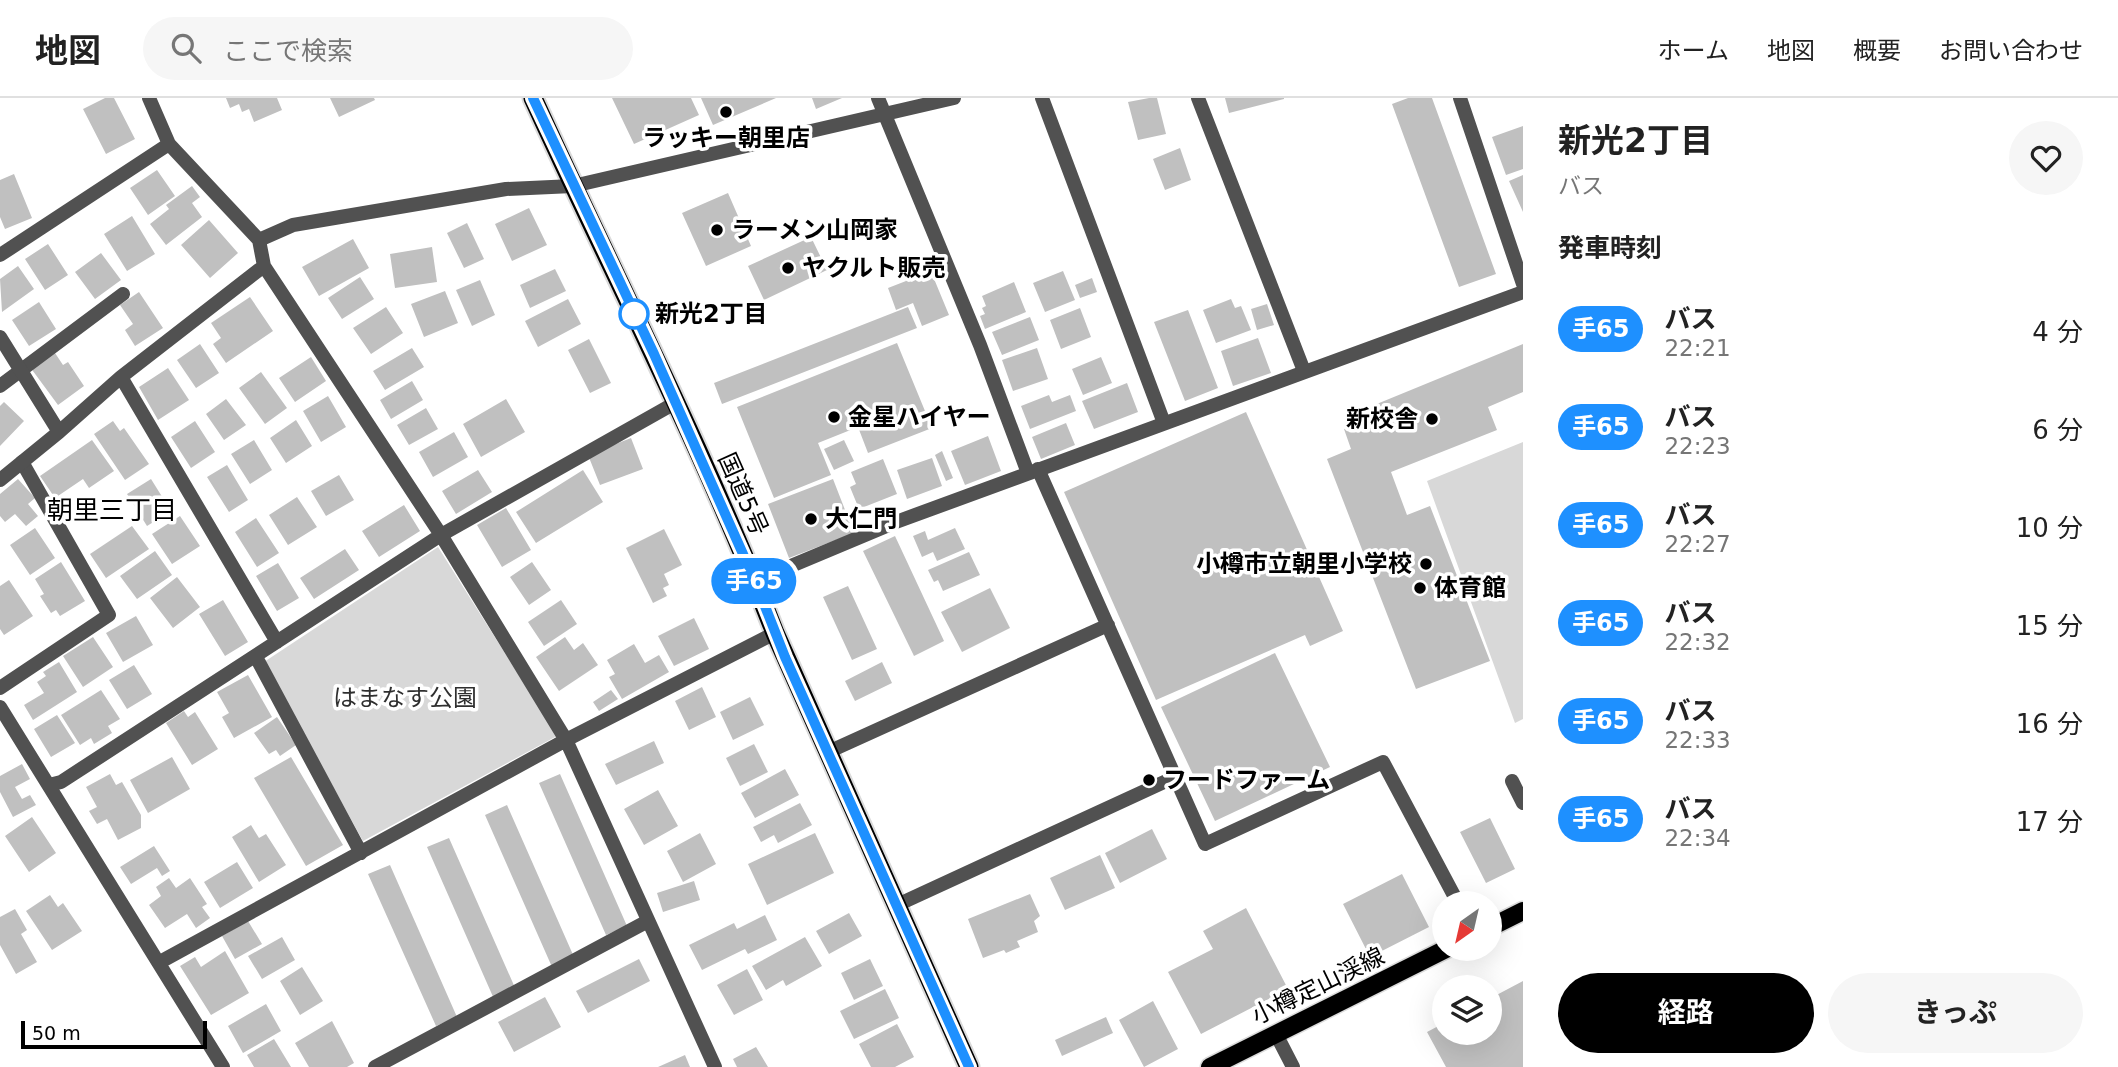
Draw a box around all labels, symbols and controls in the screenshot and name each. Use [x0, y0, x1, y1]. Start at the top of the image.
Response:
search box [143, 17, 633, 80]
icon: search [167, 29, 205, 67]
text: 地図 [35, 31, 101, 70]
text: ここで検索 [223, 36, 353, 66]
text: ホーム [1658, 37, 1729, 65]
text: 地図 [1767, 37, 1815, 65]
text: 概要 [1853, 37, 1901, 65]
text: お問い合わせ [1939, 37, 2083, 65]
marker: ラッキー朝里店 [718, 104, 734, 120]
text: 新光2丁目 [1558, 121, 1713, 160]
button: heart [2009, 121, 2083, 195]
place label: ラッキー朝里店 [642, 124, 810, 152]
text: バス [1558, 173, 1604, 199]
place label: ラーメン山岡家 [731, 216, 898, 244]
marker: ラーメン山岡家 [709, 222, 725, 238]
text: 発車時刻 [1558, 233, 1662, 263]
place label: ヤクルト販売 [802, 254, 945, 282]
marker: ヤクルト販売 [780, 260, 796, 276]
marker: 新光2丁目 [619, 299, 649, 329]
place label: 新光2丁目 [655, 300, 768, 328]
text: バス [1664, 304, 1716, 334]
text: 手65 [1572, 315, 1629, 343]
text: 4 分 [2032, 317, 2083, 347]
text: 22:21 [1664, 335, 1731, 361]
text: バス [1664, 402, 1716, 432]
place label: 金星ハイヤー [848, 403, 991, 431]
place label: 新校舎 [1346, 405, 1418, 433]
marker: 金星ハイヤー [826, 409, 842, 425]
marker: 新校舎 [1424, 411, 1440, 427]
text: 手65 [1572, 413, 1629, 441]
text: 6 分 [2032, 415, 2083, 445]
text: 22:23 [1664, 433, 1731, 459]
street label: 国道5号 [712, 448, 774, 540]
district label: 朝里三丁目 [47, 495, 177, 525]
text: バス [1664, 500, 1716, 530]
place label: 大仁門 [825, 505, 897, 533]
marker: 大仁門 [803, 511, 819, 527]
text: 手65 [1572, 511, 1629, 539]
text: 10 分 [2016, 513, 2083, 543]
text: 22:27 [1664, 531, 1731, 557]
place label: 小樽市立朝里小学校 [1196, 550, 1412, 578]
marker: 小樽市立朝里小学校 [1418, 556, 1434, 572]
line badge: 手65 [714, 558, 794, 604]
text: 手65 [725, 567, 783, 595]
place label: 体育館 [1434, 574, 1506, 602]
marker: 体育館 [1412, 580, 1428, 596]
text: バス [1664, 598, 1716, 628]
text: 手65 [1572, 609, 1629, 637]
text: 15 分 [2016, 611, 2083, 641]
text: 22:32 [1664, 629, 1731, 655]
park label: はまなす公園 [333, 684, 477, 712]
text: バス [1664, 696, 1716, 726]
text: 手65 [1572, 707, 1629, 735]
text: 16 分 [2016, 709, 2083, 739]
text: 22:33 [1664, 727, 1731, 753]
place label: フードファーム [1163, 766, 1330, 794]
marker: フードファーム [1141, 772, 1157, 788]
text: バス [1664, 794, 1716, 824]
text: 手65 [1572, 805, 1629, 833]
text: 17 分 [2016, 807, 2083, 837]
text: 22:34 [1664, 825, 1731, 851]
north arrow [1432, 891, 1502, 961]
map controls [1432, 891, 1502, 1045]
street label: 小樽定山渓線 [1247, 942, 1389, 1030]
button: 経路 [1558, 973, 1814, 1053]
button: きっぷ [1828, 973, 2083, 1053]
button: layers [1432, 975, 1502, 1045]
scale bar [21, 1018, 206, 1050]
text: 50 m [32, 1022, 81, 1044]

